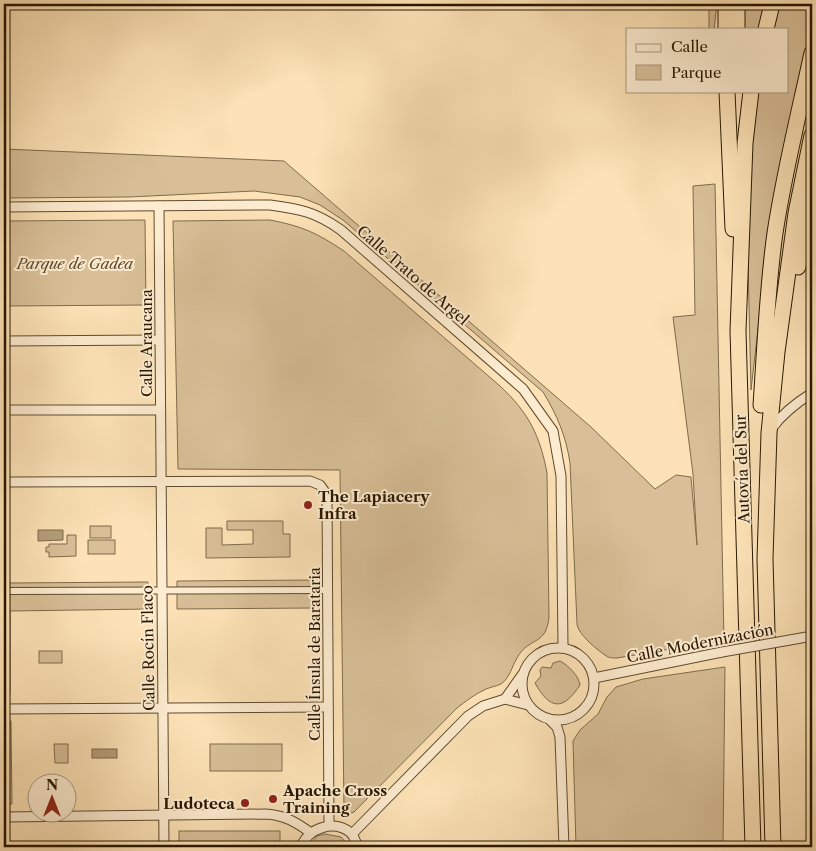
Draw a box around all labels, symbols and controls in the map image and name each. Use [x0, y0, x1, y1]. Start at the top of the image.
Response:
legend [626, 28, 788, 92]
text: Calle [671, 37, 708, 56]
text: Parque [671, 63, 721, 82]
street label: Calle Trato de Argel [353, 221, 473, 329]
park label: Parque de Gadea [16, 254, 133, 273]
street label: Calle Araucana [137, 289, 156, 397]
street label: Autovía del Sur [731, 413, 753, 525]
place label: The Lapiacery Infra [318, 487, 430, 523]
marker: The Lapiacery Infra [302, 499, 314, 511]
street label: Calle Ínsula de Barataria [305, 567, 324, 741]
street label: Calle Rocín Flaco [137, 585, 159, 711]
street label: Calle Modernización [625, 619, 776, 667]
north arrow [28, 774, 78, 824]
text: N [46, 776, 58, 794]
place label: Apache Cross Training [282, 781, 387, 817]
marker: Apache Cross Training [267, 793, 279, 805]
place label: Ludoteca [163, 794, 235, 813]
marker: Ludoteca [239, 797, 251, 809]

